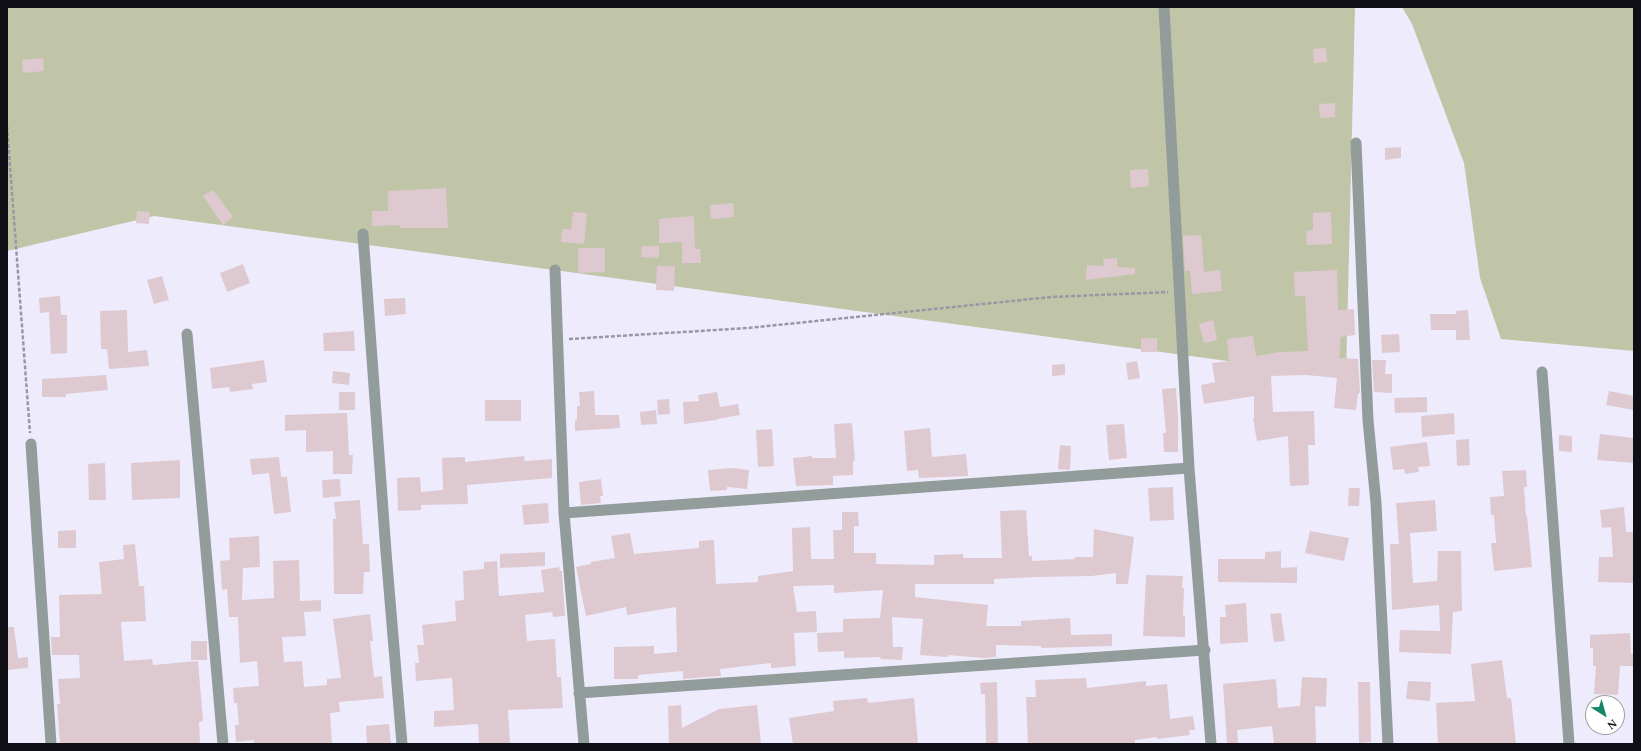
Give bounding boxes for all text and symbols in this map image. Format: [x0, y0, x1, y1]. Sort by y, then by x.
north arrow [1585, 695, 1625, 735]
text: N [1603, 715, 1621, 734]

